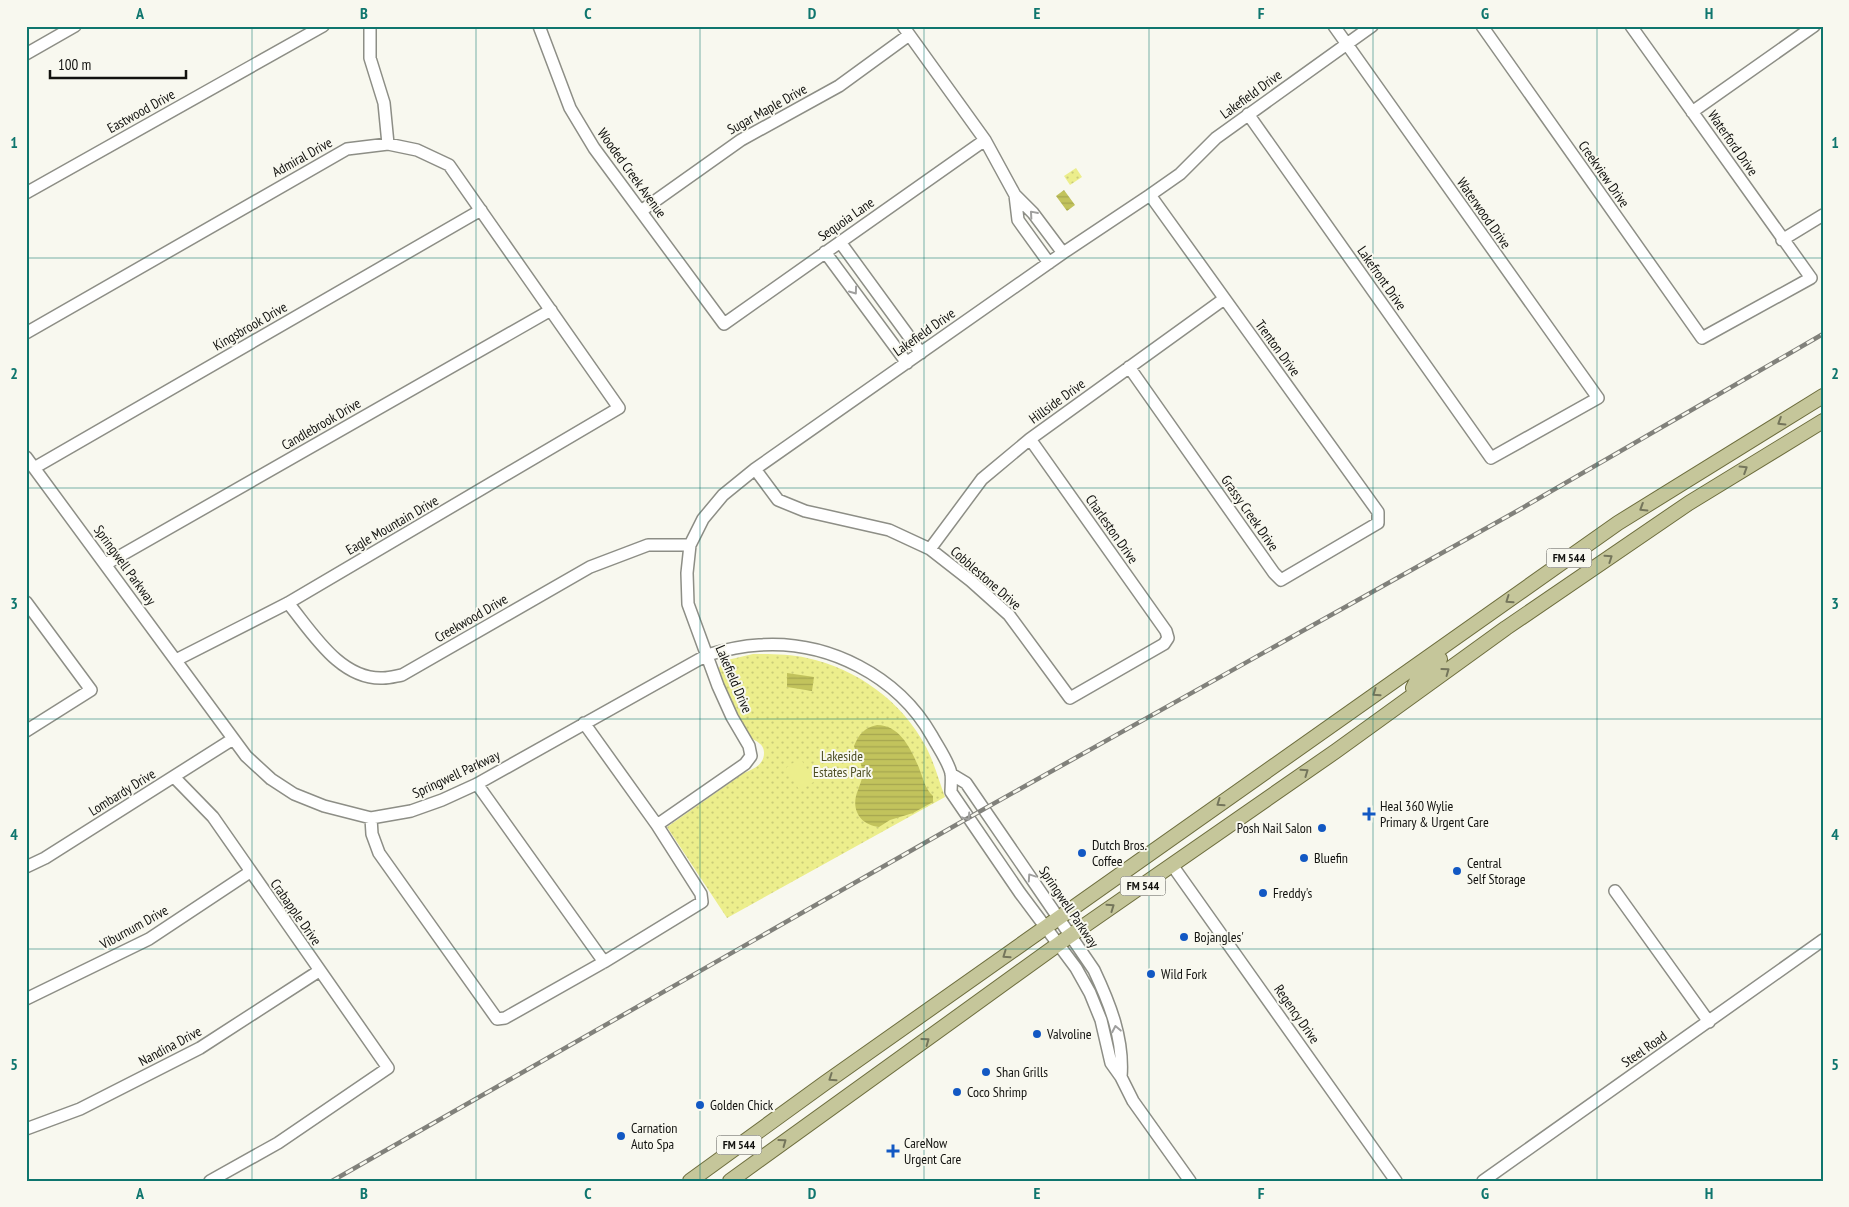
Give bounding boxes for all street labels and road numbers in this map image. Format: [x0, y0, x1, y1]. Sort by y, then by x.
street label: Lakefield Drive [1217, 65, 1286, 122]
street label: Sugar Maple Drive [724, 80, 810, 138]
street label: Eastwood Drive [104, 85, 178, 137]
street label: Waterford Drive [1704, 107, 1762, 179]
street label: Wooded Creek Avenue [593, 125, 671, 222]
street label: Admiral Drive [269, 133, 335, 181]
street label: Creekview Drive [1574, 137, 1634, 211]
street label: Waterwood Drive [1453, 174, 1515, 252]
street label: Sequoia Lane [814, 193, 878, 245]
street label: Lakefront Drive [1353, 242, 1411, 314]
street label: Kingsbrook Drive [210, 298, 290, 354]
street label: Lakefield Drive [889, 304, 959, 360]
street label: Trenton Drive [1252, 316, 1305, 380]
street label: Hillside Drive [1025, 374, 1089, 427]
street label: Candlebrook Drive [278, 394, 364, 454]
street label: Grassy Creek Drive [1217, 472, 1283, 555]
street label: Eagle Mountain Drive [343, 491, 442, 559]
street label: Charleston Drive [1082, 491, 1142, 567]
street label: Springwell Parkway [90, 521, 160, 609]
street label: Cobblestone Drive [947, 542, 1025, 614]
road number: FM 544 [1546, 548, 1592, 568]
street label: Creekwood Drive [431, 590, 511, 646]
street label: Lakefield Drive [712, 642, 756, 716]
street label: Springwell Parkway [409, 746, 503, 802]
street label: Lombardy Drive [85, 764, 159, 820]
street label: Springwell Parkway [1035, 863, 1103, 952]
street label: Crabapple Drive [267, 875, 326, 949]
road number: FM 544 [1120, 876, 1166, 896]
street label: Viburnum Drive [96, 901, 171, 954]
street label: Regency Drive [1270, 981, 1324, 1047]
street label: Nandina Drive [136, 1022, 205, 1070]
street label: Steel Road [1618, 1027, 1670, 1071]
road number: FM 544 [716, 1136, 762, 1154]

